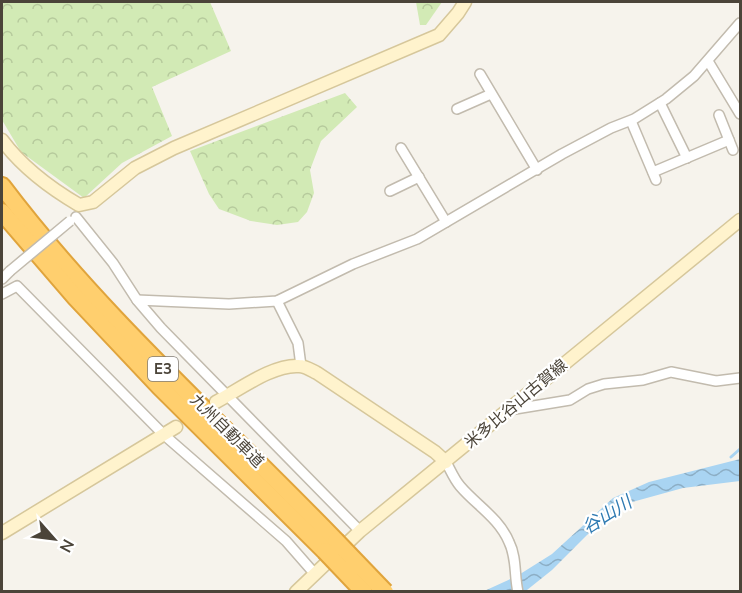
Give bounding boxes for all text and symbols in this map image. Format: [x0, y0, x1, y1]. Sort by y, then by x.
street label: 米多比谷山古賀線 [460, 354, 572, 454]
road number: E3 [148, 357, 178, 381]
street label: 九州自動車道 [185, 389, 269, 473]
water label: 谷山川 [578, 489, 638, 539]
north arrow [24, 509, 84, 569]
text: N [54, 535, 79, 556]

